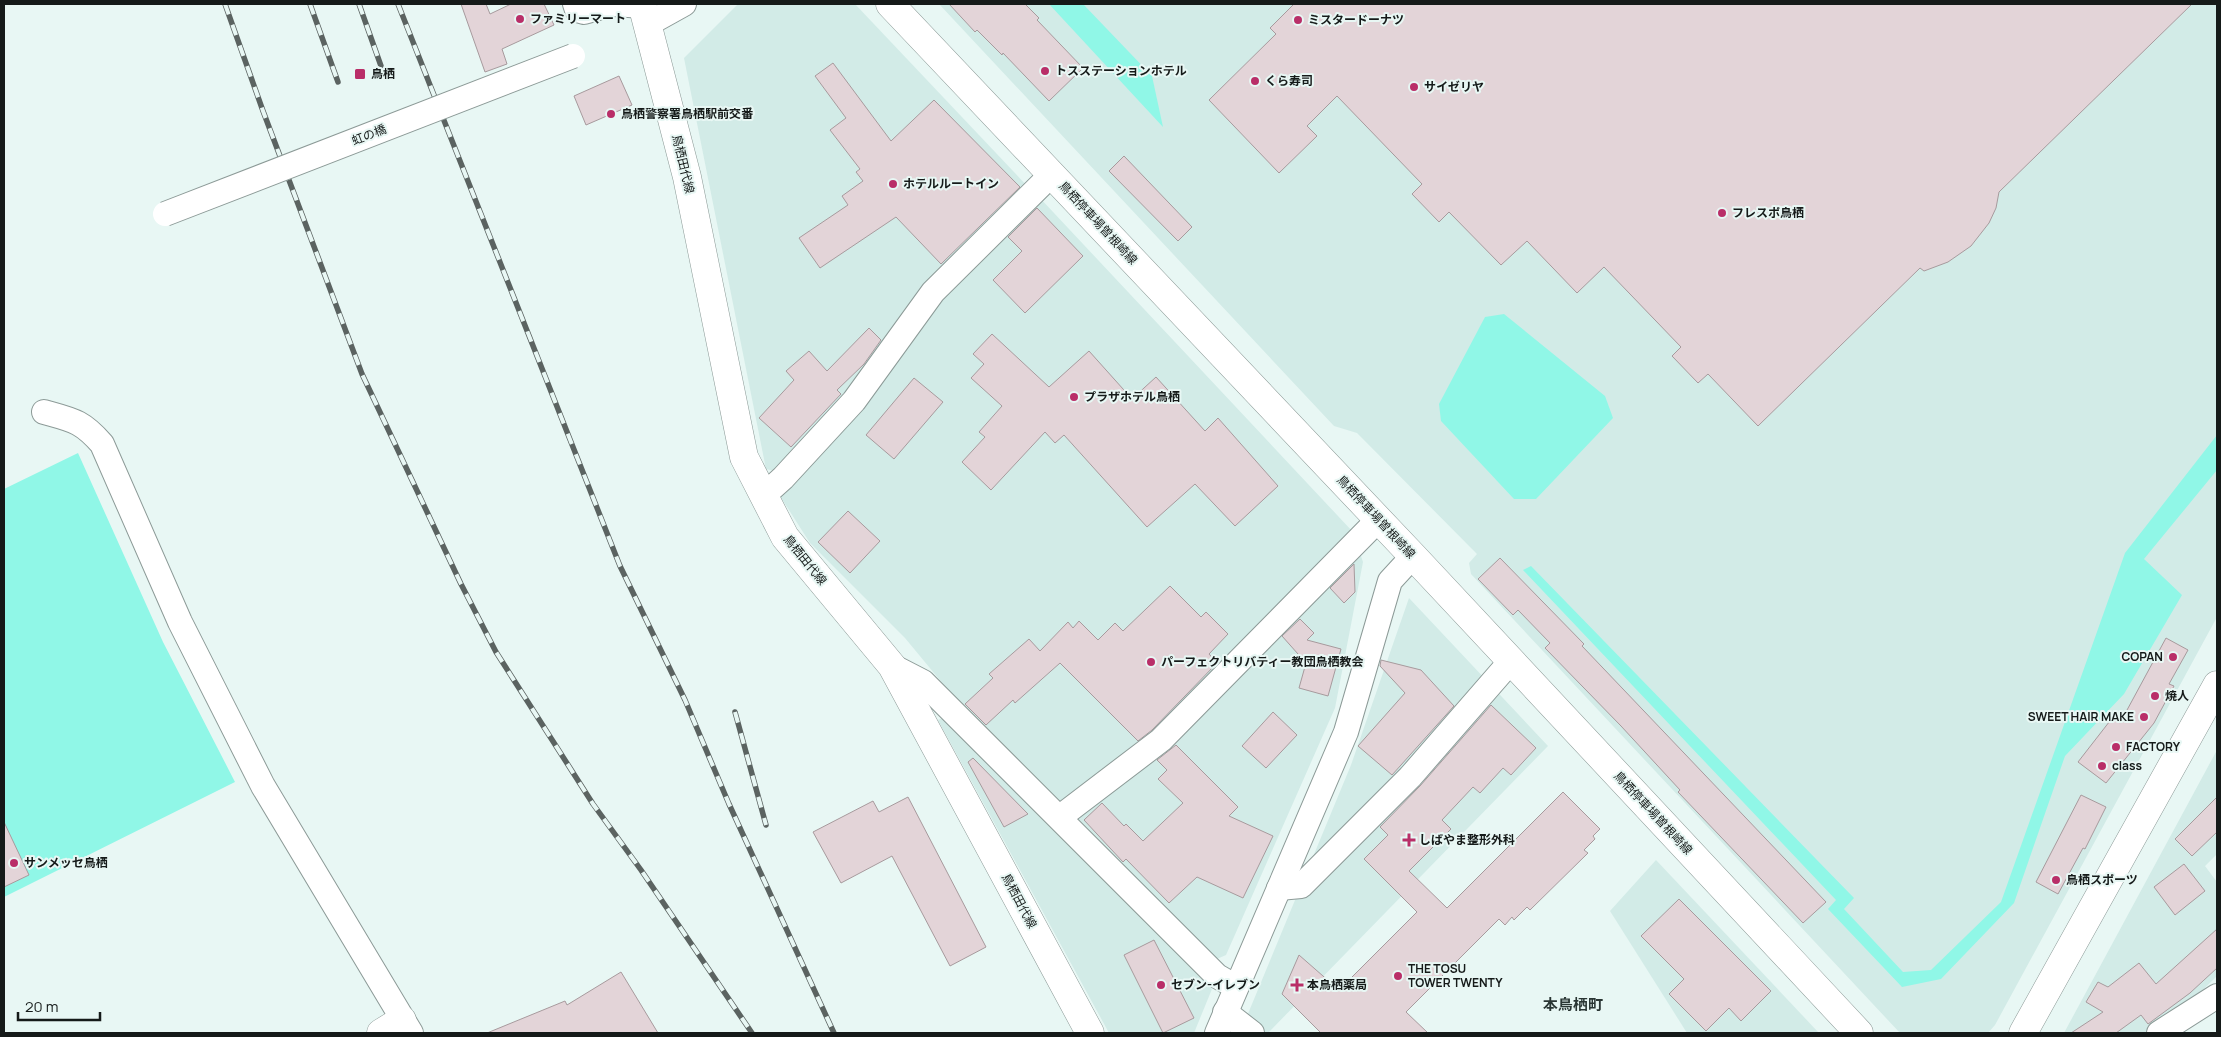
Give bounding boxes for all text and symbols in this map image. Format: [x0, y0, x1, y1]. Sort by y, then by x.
place label: ファミリーマート [530, 10, 626, 27]
place label: ミスタードーナツ [1308, 11, 1404, 28]
marker: ファミリーマート [514, 13, 526, 25]
marker: ミスタードーナツ [1292, 14, 1304, 26]
place label: トスステーションホテル [1055, 62, 1187, 79]
place label: 鳥栖 [371, 65, 395, 82]
marker: トスステーションホテル [1039, 65, 1051, 77]
marker: 鳥栖 [353, 67, 367, 81]
place label: くら寿司 [1265, 72, 1313, 89]
marker: くら寿司 [1249, 75, 1261, 87]
place label: サイゼリヤ [1424, 78, 1484, 95]
marker: サイゼリヤ [1408, 81, 1420, 93]
place label: 鳥栖警察署鳥栖駅前交番 [621, 105, 754, 122]
marker: 鳥栖警察署鳥栖駅前交番 [605, 108, 617, 120]
street label: 虹の橋 [349, 120, 389, 149]
street label: 鳥栖田代線 [668, 133, 699, 195]
place label: ホテルルートイン [903, 175, 999, 192]
street label: 鳥栖停車場曽根崎線 [1055, 177, 1141, 268]
marker: ホテルルートイン [887, 178, 899, 190]
place label: フレスポ鳥栖 [1732, 204, 1804, 221]
marker: フレスポ鳥栖 [1716, 207, 1728, 219]
place label: プラザホテル鳥栖 [1084, 388, 1180, 405]
marker: プラザホテル鳥栖 [1068, 391, 1080, 403]
street label: 鳥栖停車場曽根崎線 [1333, 471, 1419, 562]
street label: 鳥栖田代線 [780, 531, 831, 588]
place label: COPAN [2121, 648, 2163, 665]
marker: COPAN [2167, 651, 2179, 663]
place label: パーフェクトリバティー教団鳥栖教会 [1161, 653, 1364, 670]
marker: パーフェクトリバティー教団鳥栖教会 [1145, 656, 1157, 668]
place label: 焼人 [2165, 687, 2189, 704]
marker: 焼人 [2149, 690, 2161, 702]
place label: SWEET HAIR MAKE [2028, 708, 2134, 725]
marker: SWEET HAIR MAKE [2138, 711, 2150, 723]
place label: FACTORY [2126, 738, 2181, 755]
marker: FACTORY [2110, 741, 2122, 753]
place label: class [2112, 757, 2143, 774]
marker: class [2096, 760, 2108, 772]
street label: 鳥栖停車場曽根崎線 [1610, 767, 1696, 858]
place label: しばやま整形外科 [1419, 831, 1515, 848]
marker: しばやま整形外科 [1403, 834, 1415, 846]
place label: サンメッセ鳥栖 [24, 854, 108, 871]
marker: サンメッセ鳥栖 [8, 857, 20, 869]
street label: 鳥栖田代線 [998, 870, 1041, 931]
place label: 鳥栖スポーツ [2066, 871, 2138, 888]
marker: 鳥栖スポーツ [2050, 874, 2062, 886]
place label: THE TOSU TOWER TWENTY [1408, 960, 1503, 991]
marker: THE TOSU TOWER TWENTY [1392, 970, 1404, 982]
place label: セブン-イレブン [1171, 976, 1260, 993]
place label: 本鳥栖薬局 [1307, 976, 1367, 993]
marker: セブン-イレブン [1155, 979, 1167, 991]
marker: 本鳥栖薬局 [1291, 979, 1303, 991]
scale bar [18, 990, 100, 1022]
district label: 本鳥栖町 [1543, 994, 1603, 1015]
text: 20 m [25, 996, 58, 1017]

